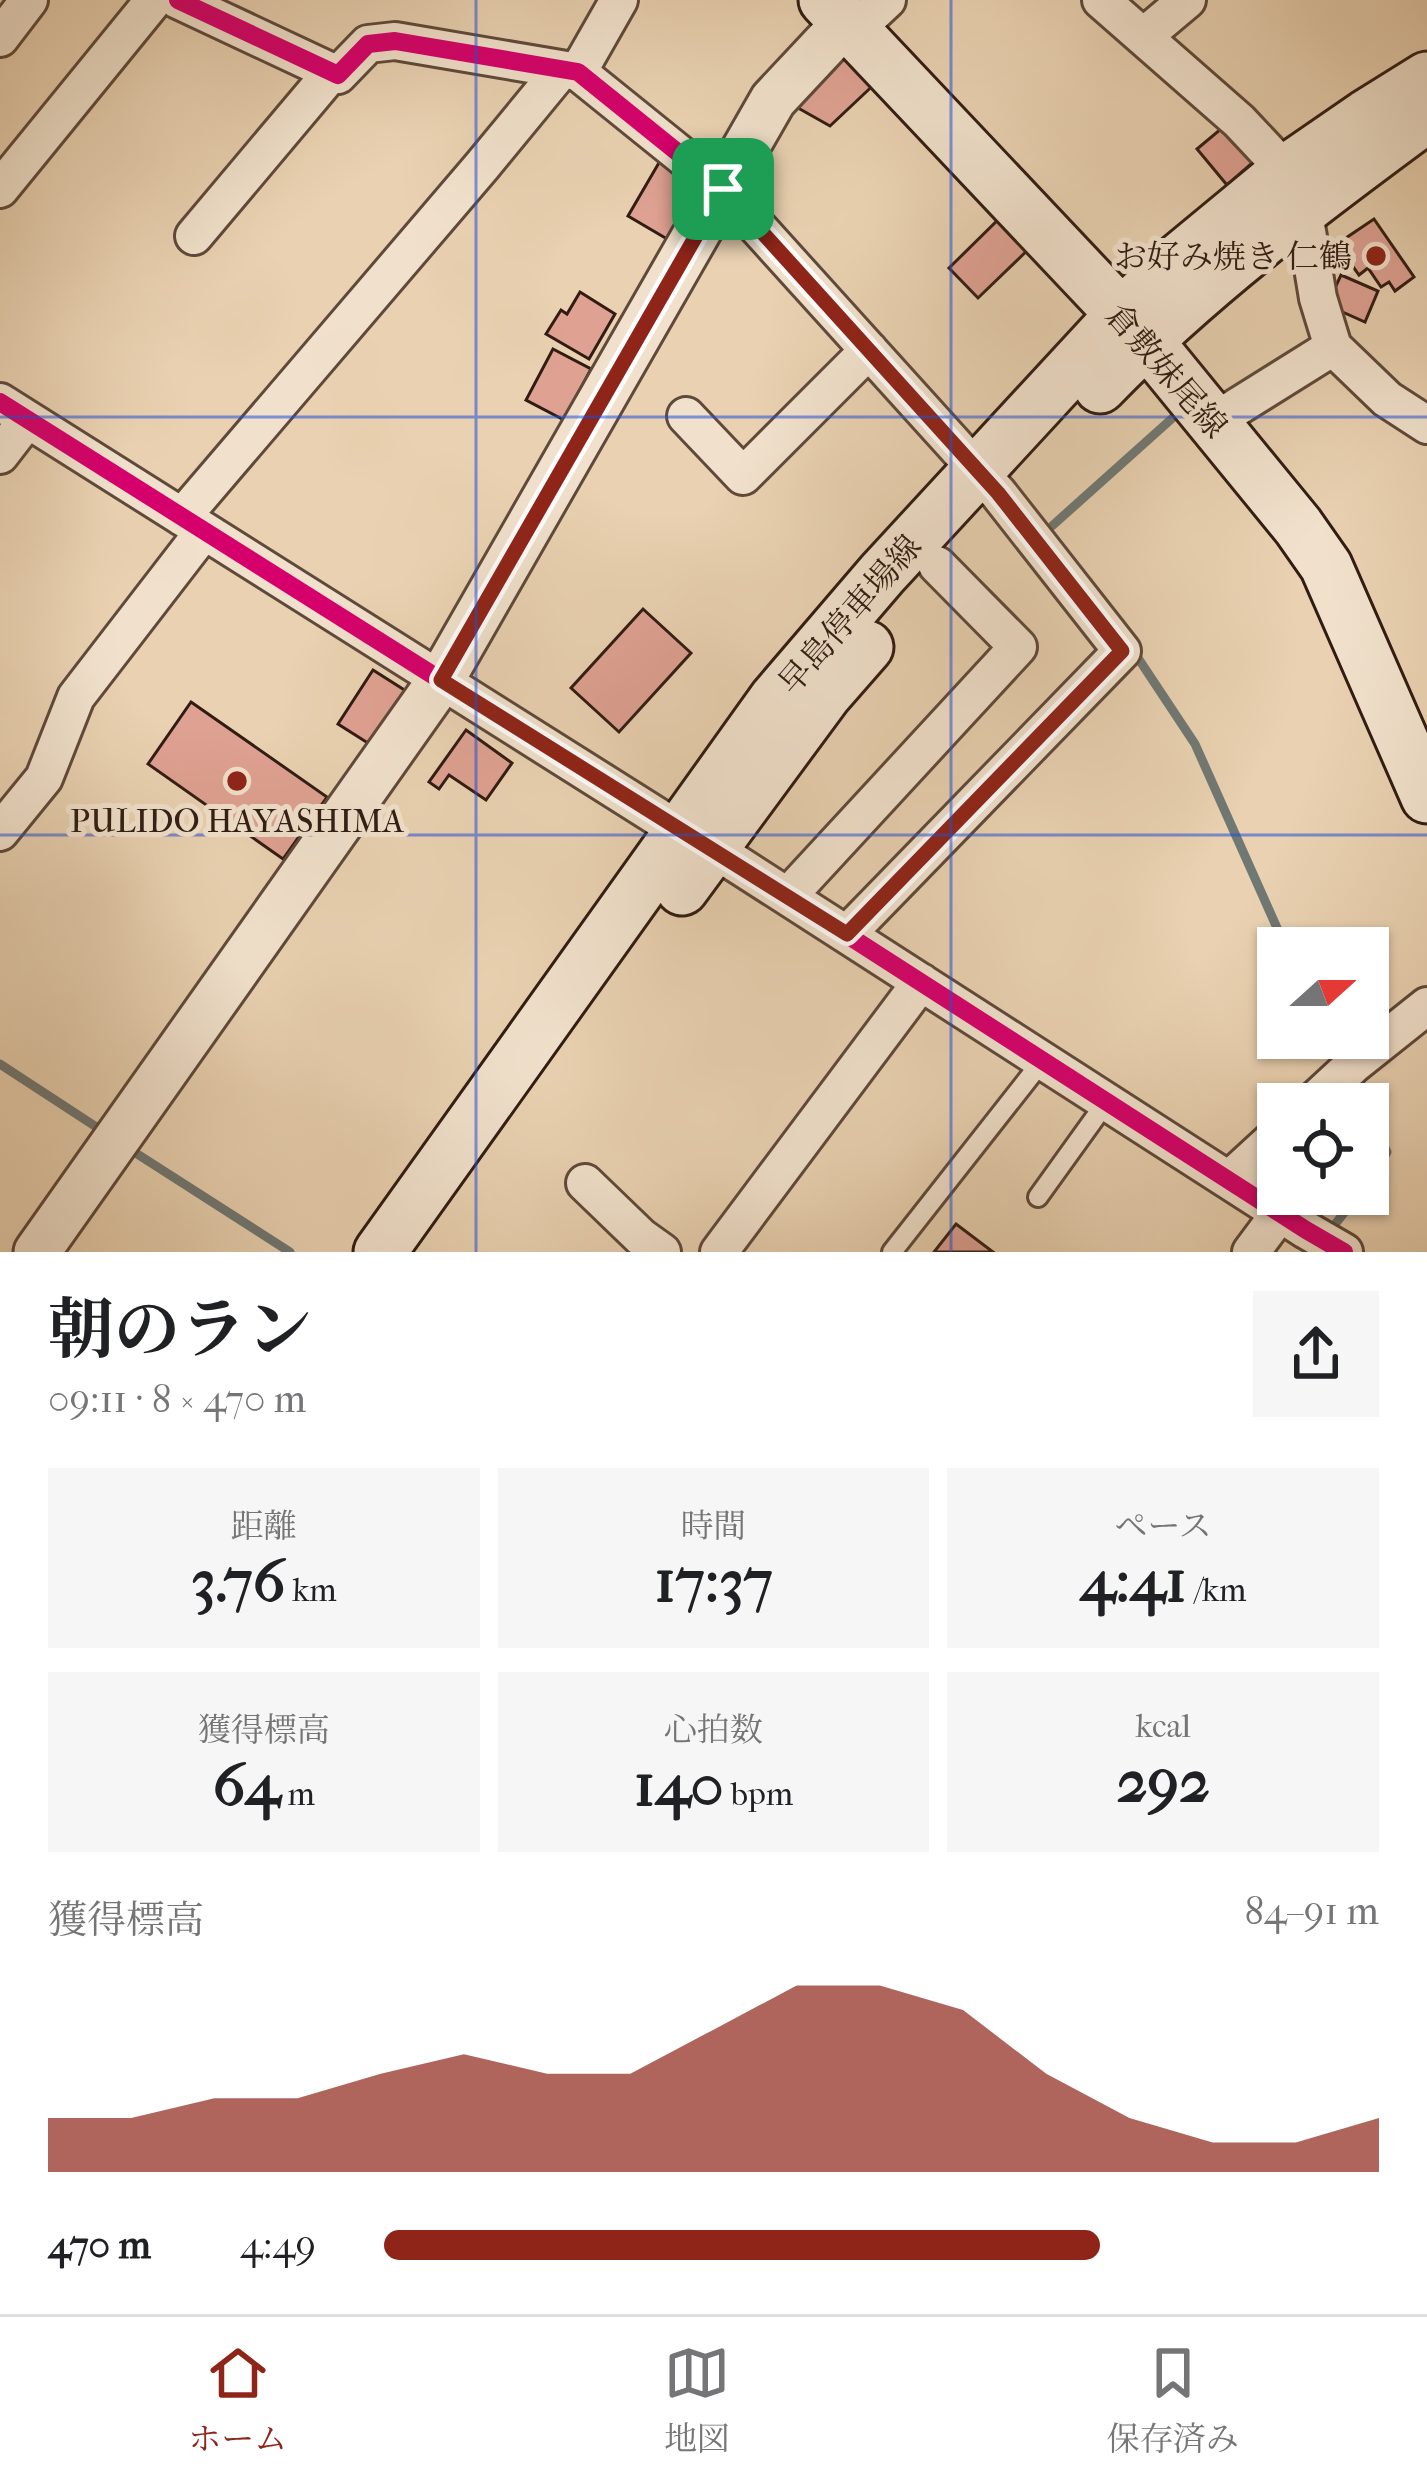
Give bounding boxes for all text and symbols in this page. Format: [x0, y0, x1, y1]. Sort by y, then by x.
pin [672, 138, 774, 240]
icon: arrive [690, 156, 756, 222]
place label: お好み焼き 仁鶴 [1114, 238, 1352, 277]
marker: お好み焼き 仁鶴 [1363, 243, 1389, 269]
street label: 倉敷妹尾線 [1097, 296, 1235, 446]
street label: 早島停車場線 [770, 527, 930, 702]
marker: PULIDO HAYASHIMA [224, 768, 250, 794]
place label: PULIDO HAYASHIMA [70, 802, 404, 841]
north arrow [1257, 927, 1389, 1059]
map controls [1257, 927, 1389, 1215]
button: locate [1257, 1083, 1389, 1215]
button: share [1253, 1291, 1379, 1417]
text: 朝のラン [48, 1292, 312, 1369]
text: 09:11 · 8 × 470 m [48, 1376, 306, 1422]
text: 距離 [231, 1507, 297, 1546]
text: 時間 [680, 1507, 746, 1546]
text: ペース [1114, 1507, 1212, 1546]
text: 3.76 [191, 1546, 285, 1617]
text: 17:37 [654, 1546, 773, 1617]
text: 4:41 [1080, 1546, 1187, 1617]
text: km [285, 1571, 337, 1610]
text: /km [1187, 1571, 1246, 1610]
text: kcal [1135, 1707, 1191, 1746]
text: 獲得標高 [198, 1711, 330, 1750]
text: 心拍数 [664, 1711, 763, 1750]
text: 292 [1117, 1746, 1210, 1817]
text: 64 [213, 1750, 280, 1821]
text: 140 [634, 1750, 724, 1821]
text: m [280, 1775, 315, 1814]
text: bpm [724, 1775, 793, 1814]
text: 84–91 m [1244, 1888, 1379, 1934]
text: 獲得標高 [48, 1897, 204, 1943]
text: 470 m [48, 2222, 151, 2268]
text: 4:49 [240, 2222, 316, 2268]
tab: ホーム [188, 2340, 287, 2459]
tab: 地図 [664, 2340, 730, 2459]
tab: 保存済み [1107, 2340, 1239, 2459]

